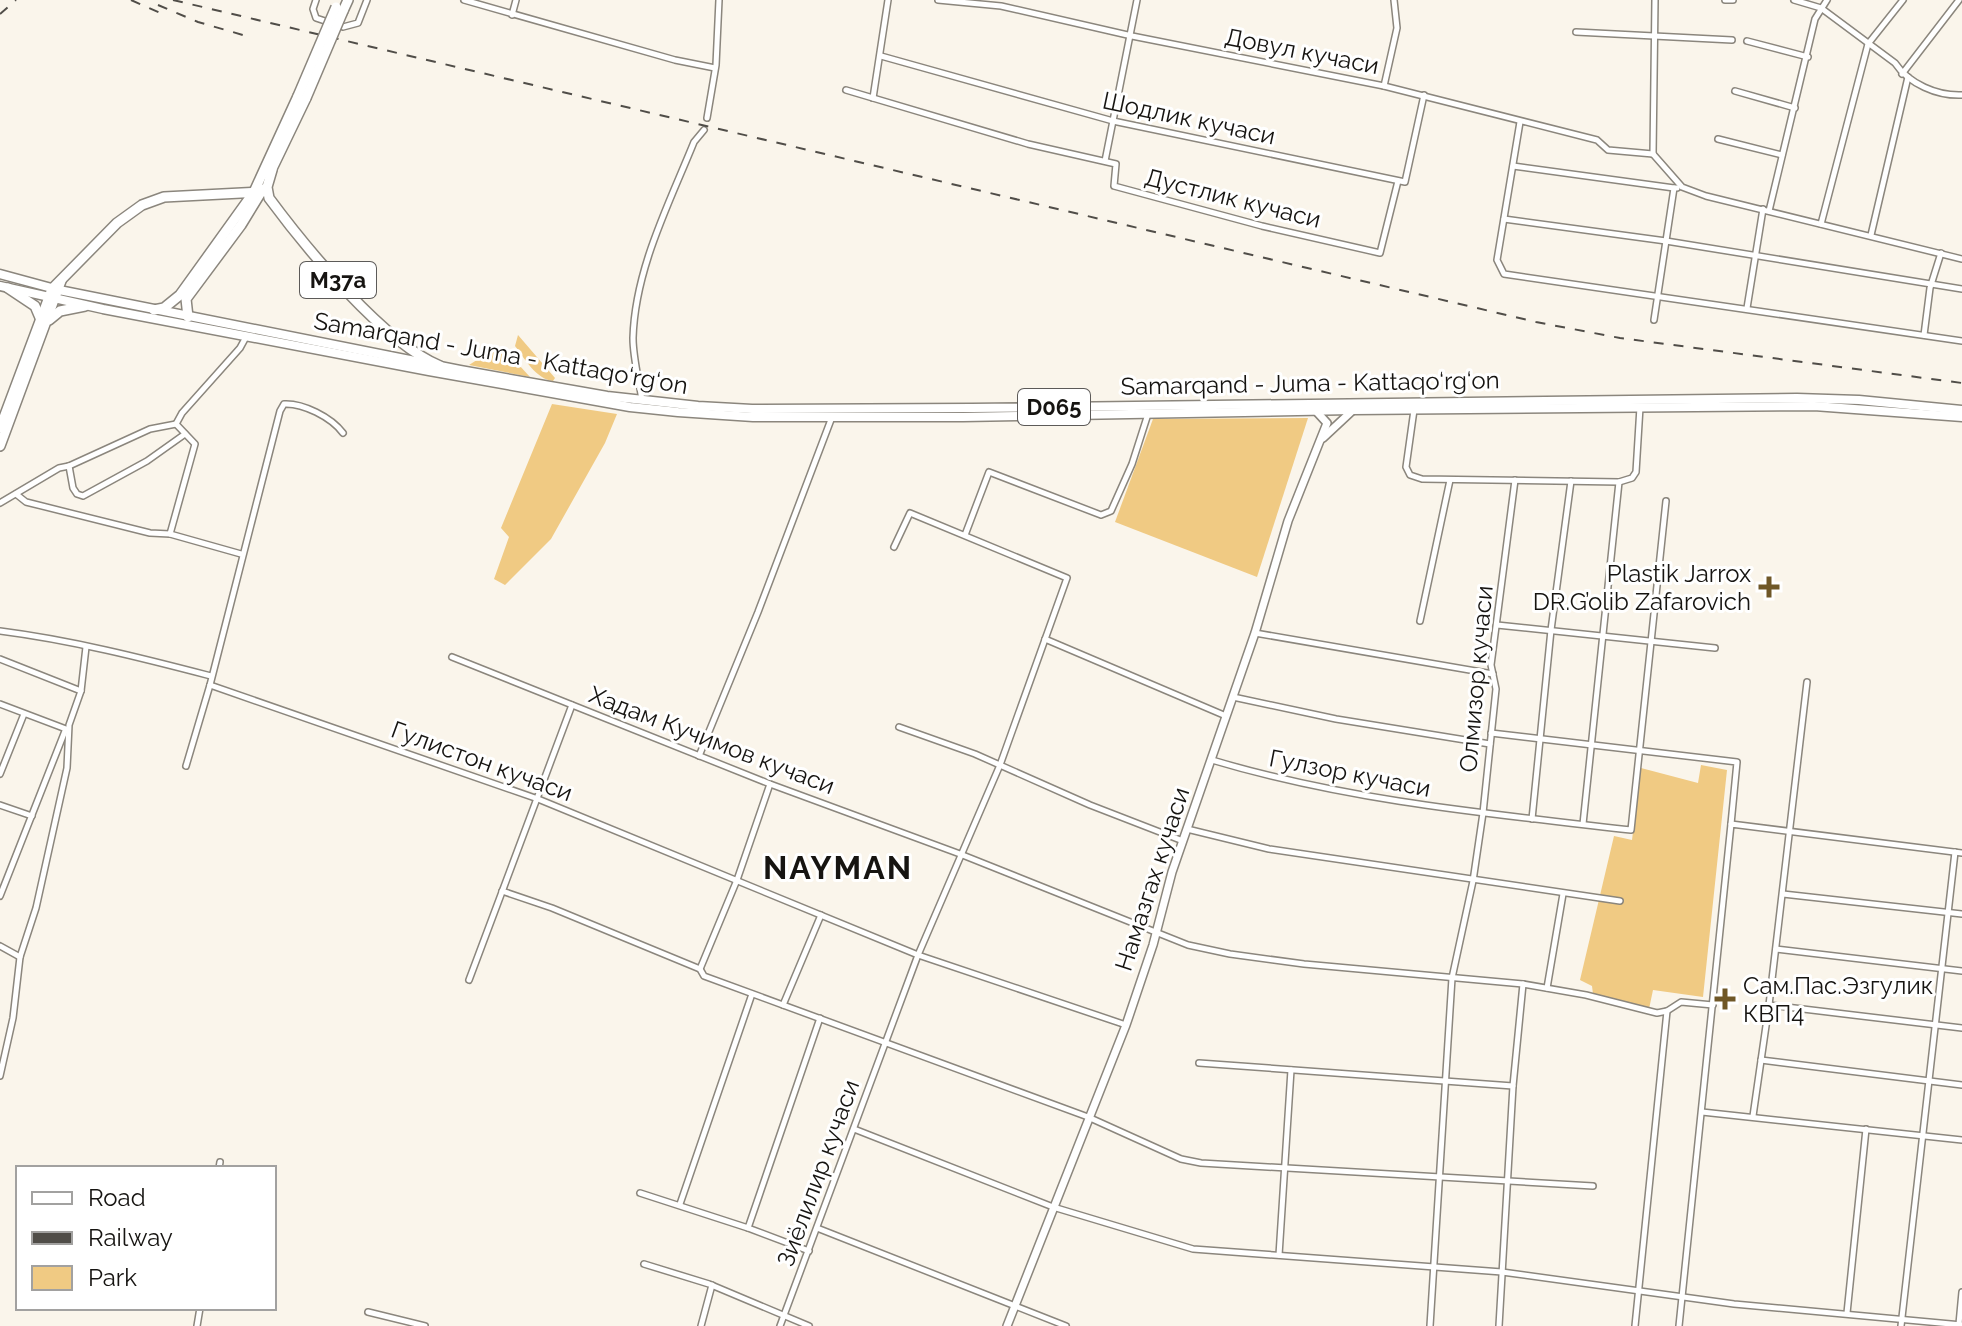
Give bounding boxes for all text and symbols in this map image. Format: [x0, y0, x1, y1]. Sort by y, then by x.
street label: Довул кучаси [1223, 22, 1381, 80]
street label: Шодлик кучаси [1100, 86, 1278, 150]
street label: Дустлик кучаси [1142, 162, 1324, 234]
road number: M37a [300, 262, 376, 298]
street label: Samarqand - Juma - Kattaqo‘rg‘on [312, 306, 690, 400]
street label: Samarqand - Juma - Kattaqo‘rg‘on [1120, 365, 1500, 401]
road number: D065 [1018, 389, 1090, 425]
place label: Plastik Jarrox DR.G’olib Zafarovich [1533, 559, 1751, 616]
marker: Plastik Jarrox DR.G’olib Zafarovich [1758, 576, 1780, 598]
street label: Олмизор кучаси [1453, 584, 1499, 774]
street label: Хадам Кучимов кучаси [585, 680, 839, 800]
street label: Гулистон кучаси [387, 715, 577, 807]
street label: Гулзор кучаси [1267, 743, 1433, 803]
street label: Намазгах кучаси [1109, 784, 1195, 974]
district label: NAYMAN [763, 849, 913, 886]
place label: Сам.Пас.Эзгулик КВП4 [1743, 971, 1933, 1028]
marker: Сам.Пас.Эзгулик КВП4 [1714, 988, 1736, 1010]
street label: Зиёлилир кучаси [771, 1076, 865, 1270]
legend [16, 1166, 276, 1310]
text: Road [88, 1183, 146, 1212]
text: Railway [88, 1223, 173, 1252]
text: Park [88, 1263, 137, 1292]

